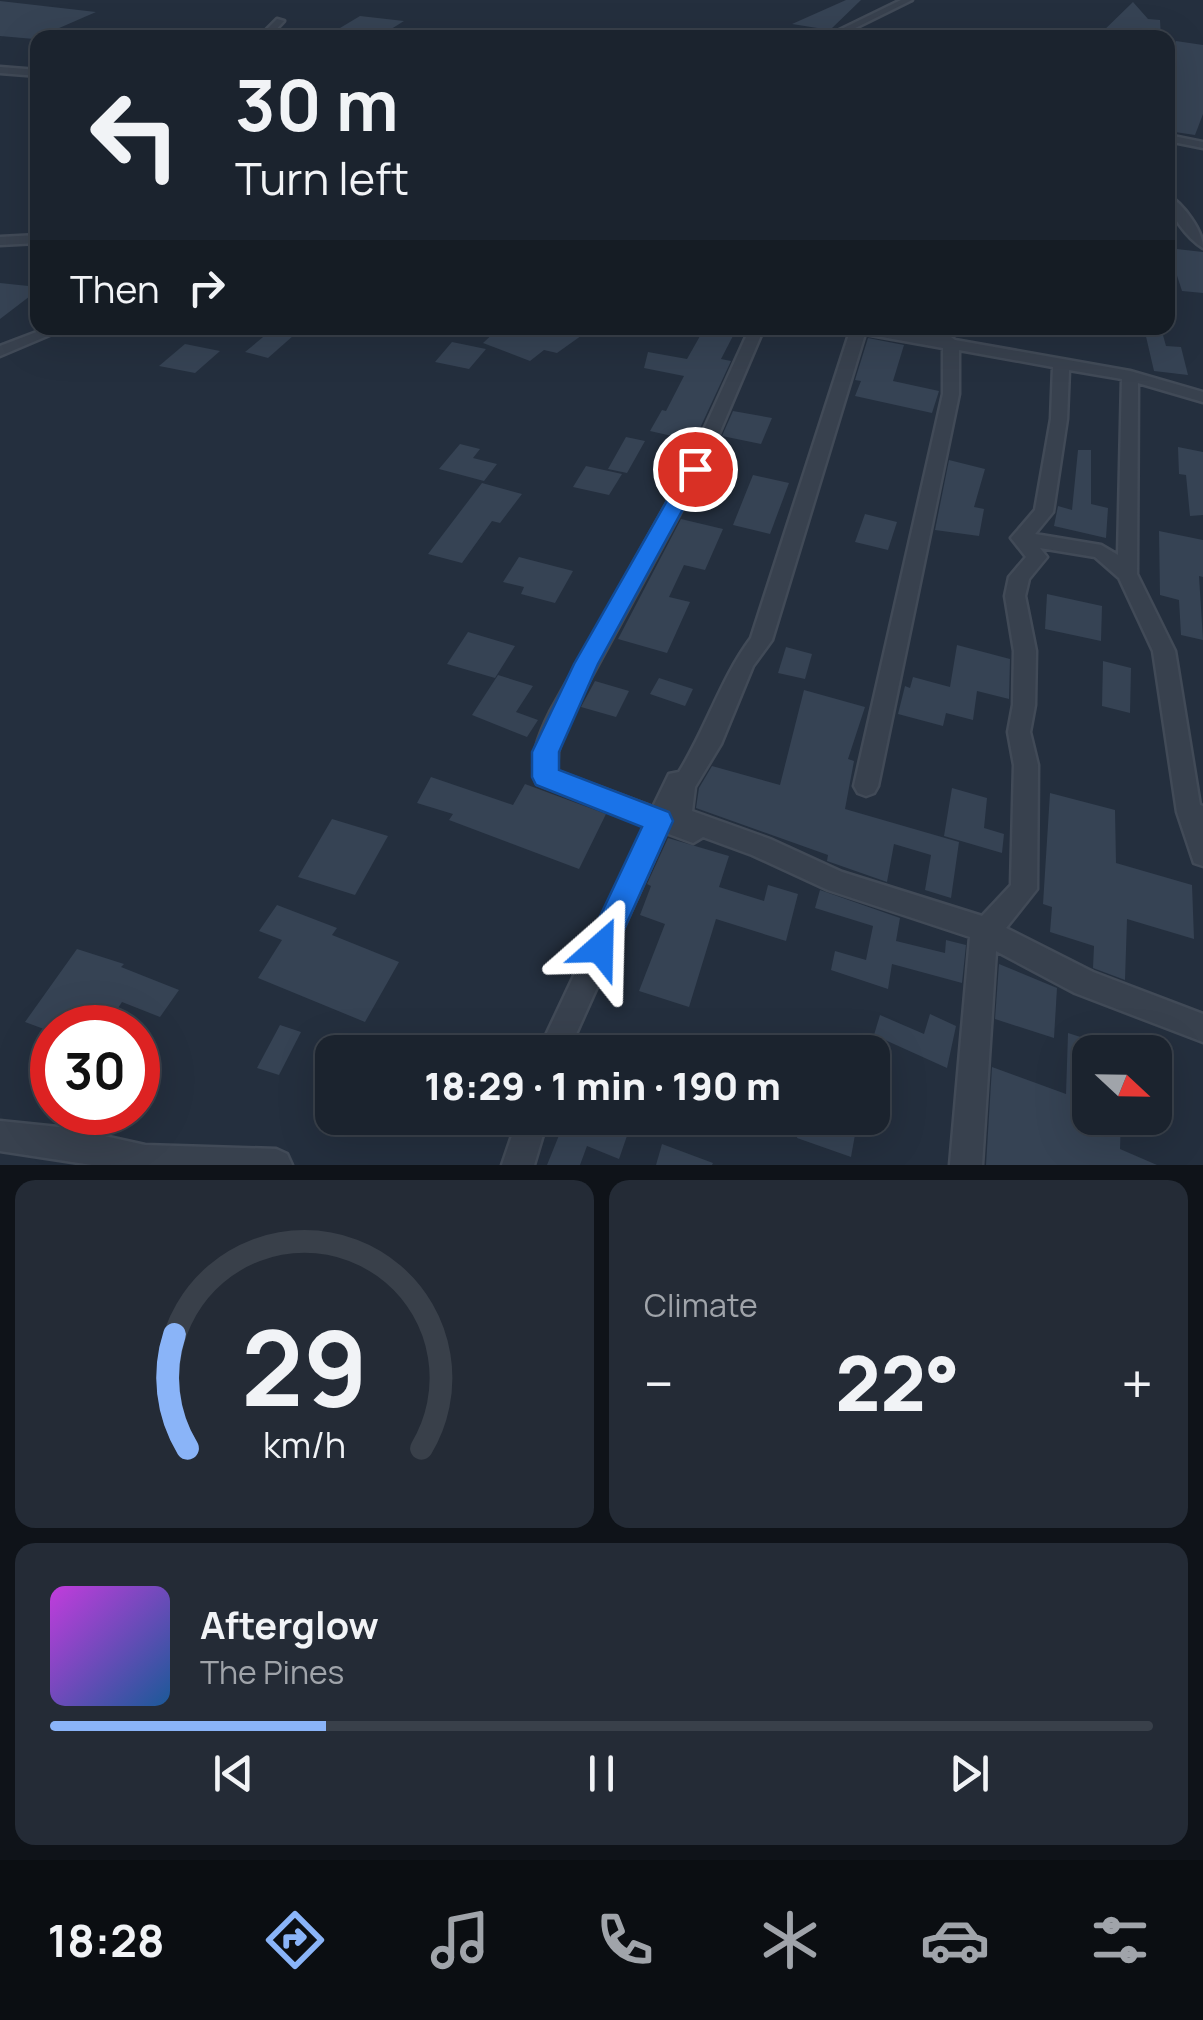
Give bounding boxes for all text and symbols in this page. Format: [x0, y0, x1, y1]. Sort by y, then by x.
text: 30 m [235, 56, 399, 152]
icon: left [70, 70, 200, 200]
text: Turn left [235, 147, 409, 209]
icon: right [179, 260, 234, 315]
text: Then [70, 262, 159, 314]
pin [653, 427, 738, 512]
icon: arrive [668, 442, 723, 497]
position arrow [548, 896, 652, 1000]
speed limit sign: 30 [30, 1005, 160, 1135]
north arrow [1072, 1035, 1172, 1135]
map controls [1072, 1035, 1172, 1135]
text: 18:29 · 1 min · 190 m [424, 1059, 781, 1111]
text: Climate [644, 1283, 758, 1327]
text: 29 [241, 1295, 368, 1437]
text: 22° [835, 1331, 960, 1434]
text: − [644, 1345, 674, 1421]
text: + [1121, 1345, 1153, 1421]
text: km/h [263, 1420, 346, 1469]
text: Afterglow [200, 1598, 379, 1650]
text: The Pines [200, 1650, 344, 1694]
icon: previous [206, 1746, 261, 1801]
icon: pause [574, 1746, 629, 1801]
icon: next [942, 1746, 997, 1801]
icon: directions [260, 1905, 330, 1975]
icon: music [425, 1905, 495, 1975]
icon: phone [590, 1905, 660, 1975]
icon: climate [755, 1905, 825, 1975]
icon: car [920, 1905, 990, 1975]
icon: filters [1085, 1905, 1155, 1975]
text: 18:28 [48, 1909, 165, 1971]

